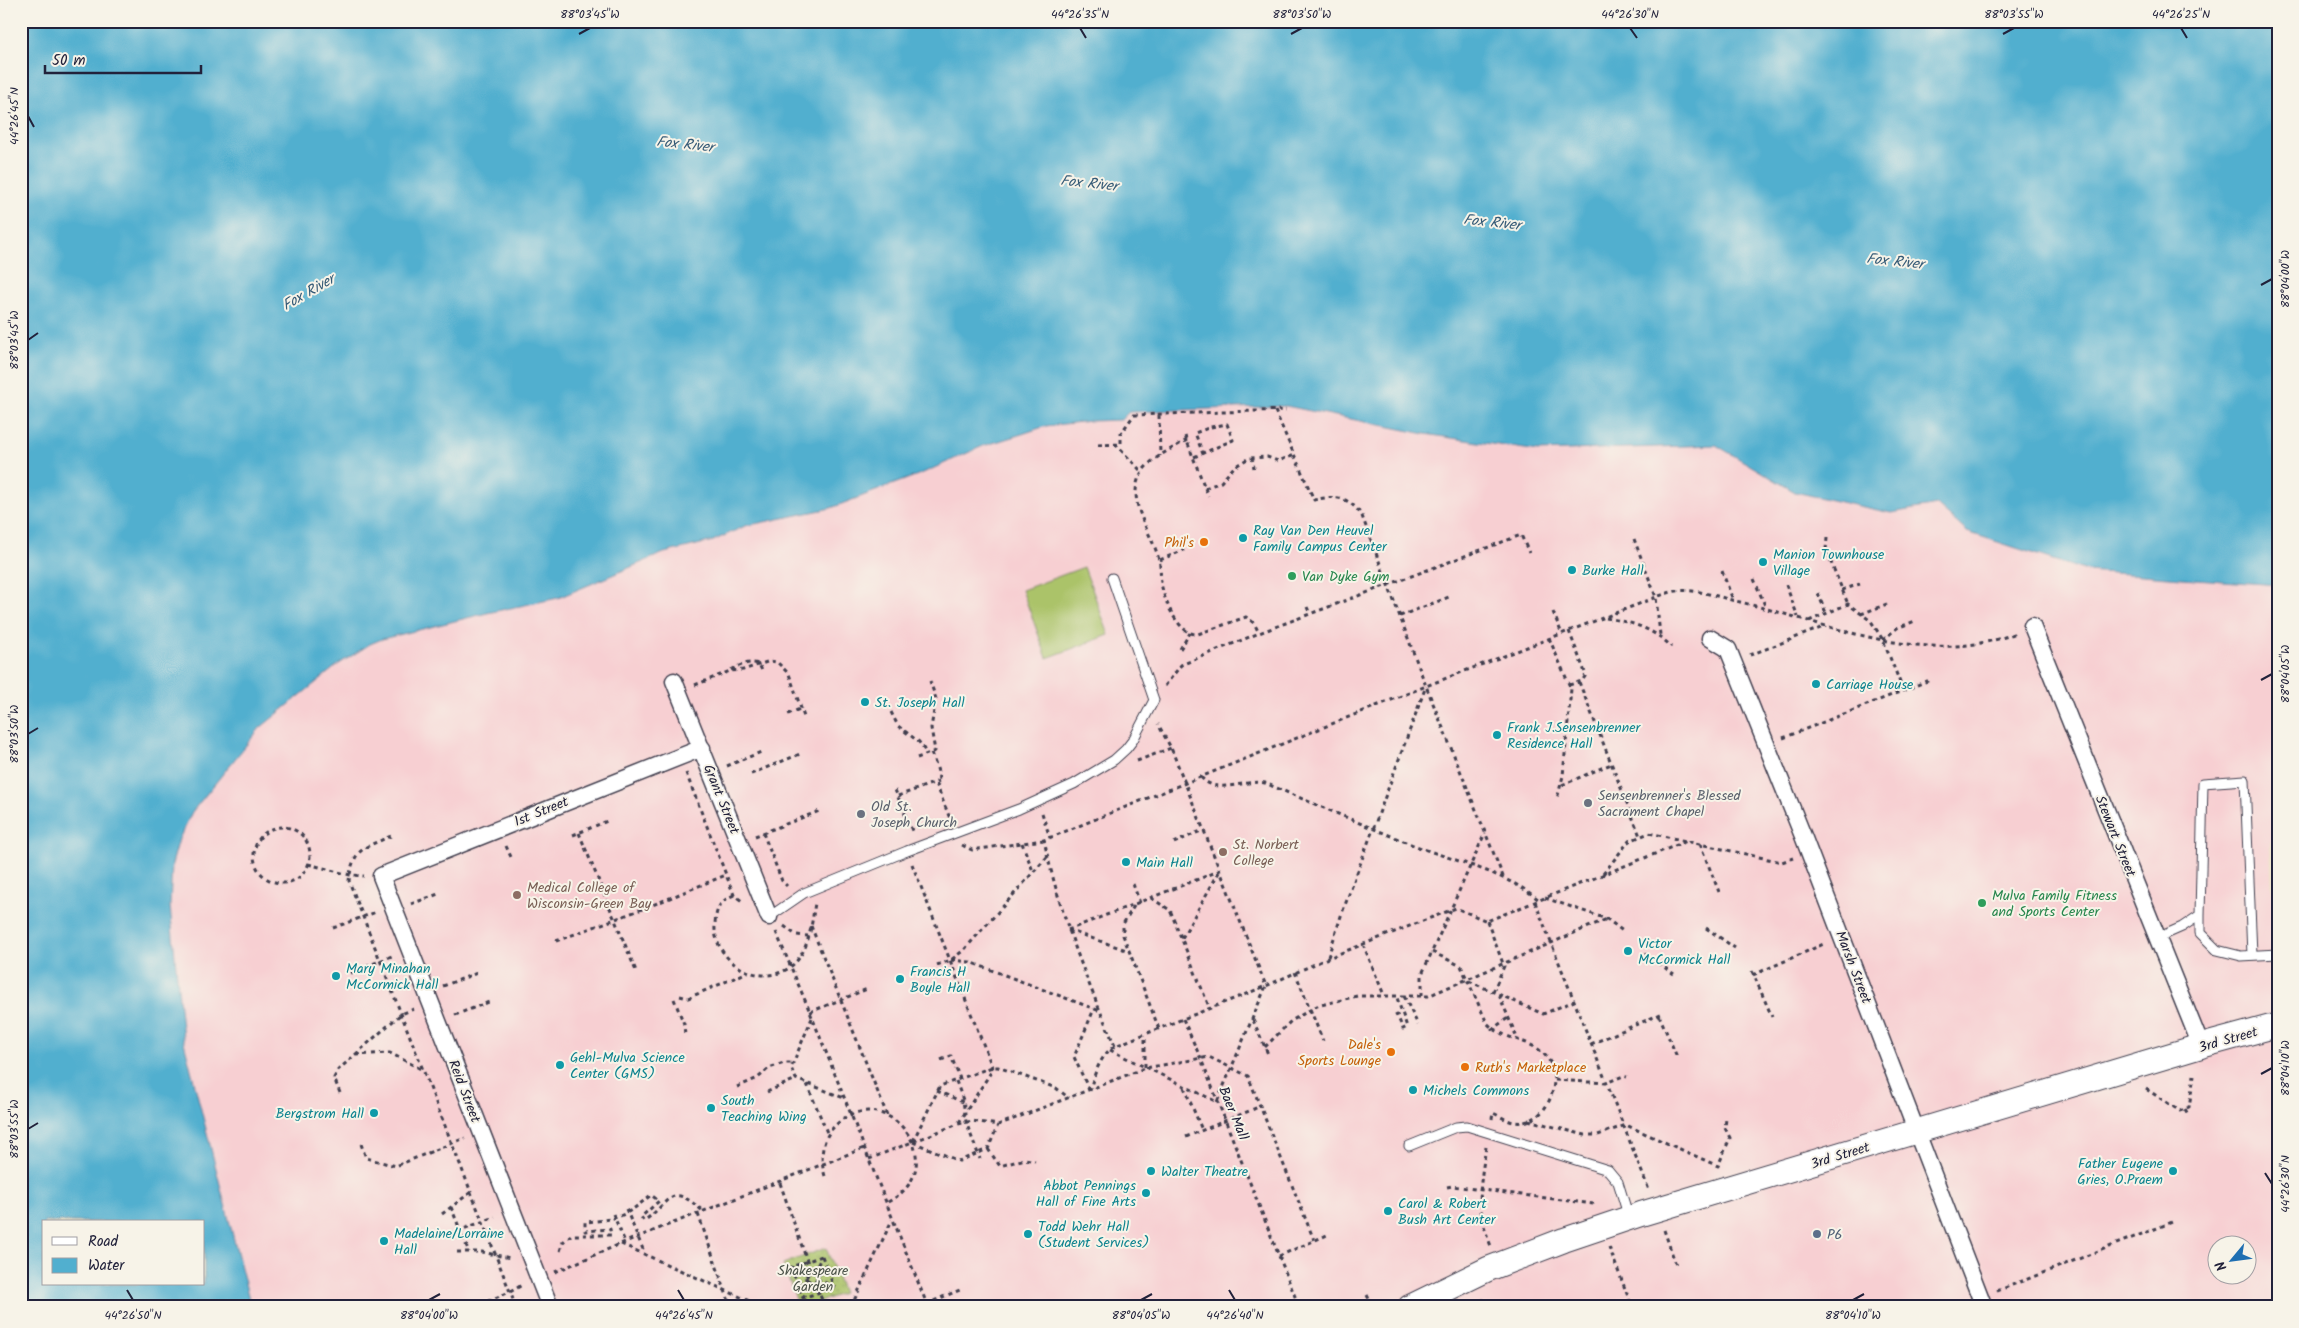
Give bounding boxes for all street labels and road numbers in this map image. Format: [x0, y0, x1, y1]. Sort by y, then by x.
street label: Grant Street [697, 761, 745, 838]
street label: 1st Street [511, 791, 572, 833]
street label: Stewart Street [2089, 792, 2142, 881]
street label: Marsh Street [1829, 928, 1877, 1008]
street label: 3rd Street [2196, 1021, 2261, 1059]
street label: Reid Street [442, 1057, 486, 1127]
street label: Baer Mall [1212, 1083, 1254, 1144]
street label: 3rd Street [1808, 1136, 1873, 1175]

